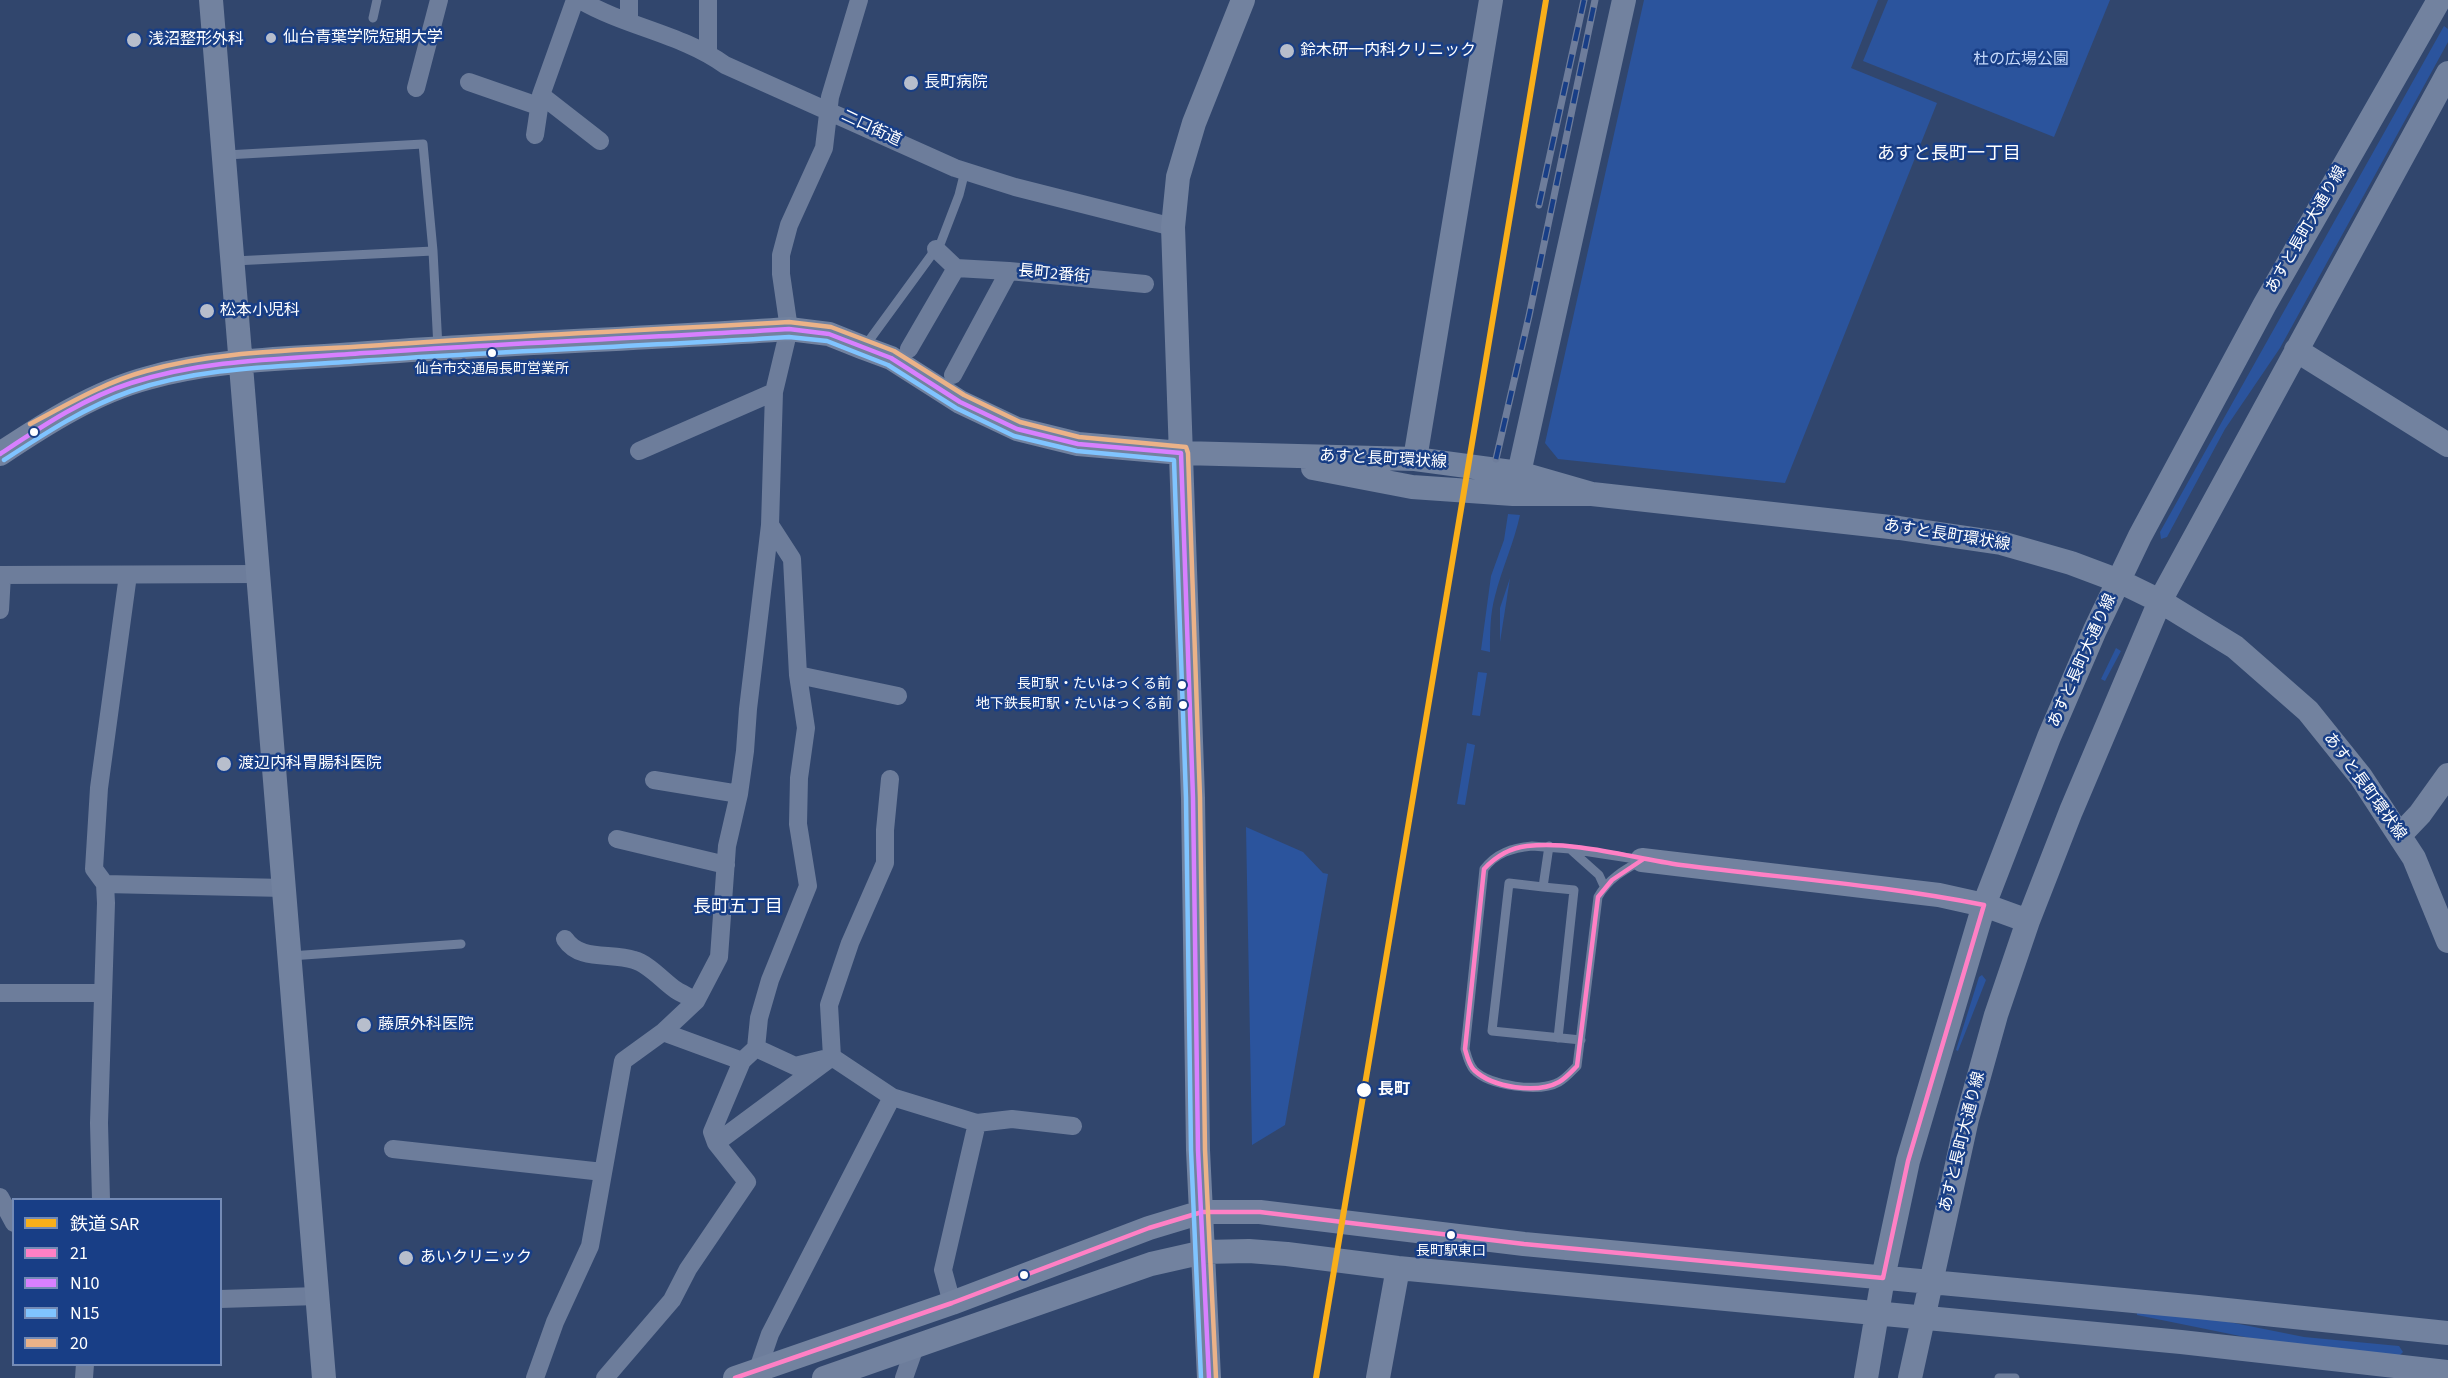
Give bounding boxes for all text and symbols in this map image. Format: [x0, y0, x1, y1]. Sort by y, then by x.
place label: 仙台青葉学院短期大学 [283, 28, 443, 48]
place label: 浅沼整形外科 [148, 30, 244, 50]
marker: 浅沼整形外科 [125, 31, 143, 49]
marker: 仙台青葉学院短期大学 [264, 31, 278, 45]
place label: 鈴木研一内科クリニック [1300, 41, 1476, 61]
marker: 鈴木研一内科クリニック [1278, 42, 1296, 60]
park label: 杜の広場公園 [1973, 50, 2069, 70]
place label: 長町病院 [924, 73, 988, 93]
marker: 長町病院 [902, 74, 920, 92]
street label: 二口街道 [838, 107, 904, 151]
district label: あすと長町一丁目 [1877, 144, 2021, 166]
street label: あすと長町大通り線 [2263, 163, 2351, 297]
street label: 長町2番街 [1017, 262, 1091, 288]
place label: 松本小児科 [220, 301, 300, 321]
marker: 松本小児科 [198, 302, 216, 320]
marker: 仙台市交通局長町営業所 [486, 347, 498, 359]
place label: 仙台市交通局長町営業所 [415, 362, 569, 378]
unlabelled marker [28, 426, 40, 438]
street label: あすと長町環状線 [1319, 447, 1447, 473]
street label: あすと長町環状線 [1882, 517, 2012, 555]
street label: あすと長町大通り線 [2045, 591, 2121, 731]
place label: 長町駅・たいはっくる前 [1017, 677, 1171, 693]
marker: 長町駅・たいはっくる前 [1176, 679, 1188, 691]
place label: 地下鉄長町駅・たいはっくる前 [976, 697, 1172, 713]
marker: 地下鉄長町駅・たいはっくる前 [1177, 699, 1189, 711]
street label: あすと長町環状線 [2319, 730, 2409, 844]
place label: 渡辺内科胃腸科医院 [238, 754, 382, 774]
marker: 渡辺内科胃腸科医院 [215, 755, 233, 773]
district label: 長町五丁目 [693, 897, 783, 919]
place label: 藤原外科医院 [378, 1015, 474, 1035]
marker: 藤原外科医院 [355, 1016, 373, 1034]
street label: あすと長町大通り線 [1936, 1070, 1990, 1214]
place label: 長町 [1378, 1080, 1410, 1100]
marker: 長町 [1355, 1081, 1373, 1099]
legend [12, 1198, 222, 1366]
text: 鉄道 SAR [70, 1212, 139, 1237]
marker: 長町駅東口 [1445, 1229, 1457, 1241]
text: 21 [70, 1241, 88, 1266]
place label: 長町駅東口 [1416, 1244, 1486, 1260]
place label: あいクリニック [420, 1248, 532, 1268]
marker: あいクリニック [397, 1249, 415, 1267]
unlabelled marker [1018, 1269, 1030, 1281]
text: N10 [70, 1271, 100, 1296]
text: N15 [70, 1301, 100, 1326]
text: 20 [70, 1331, 88, 1356]

